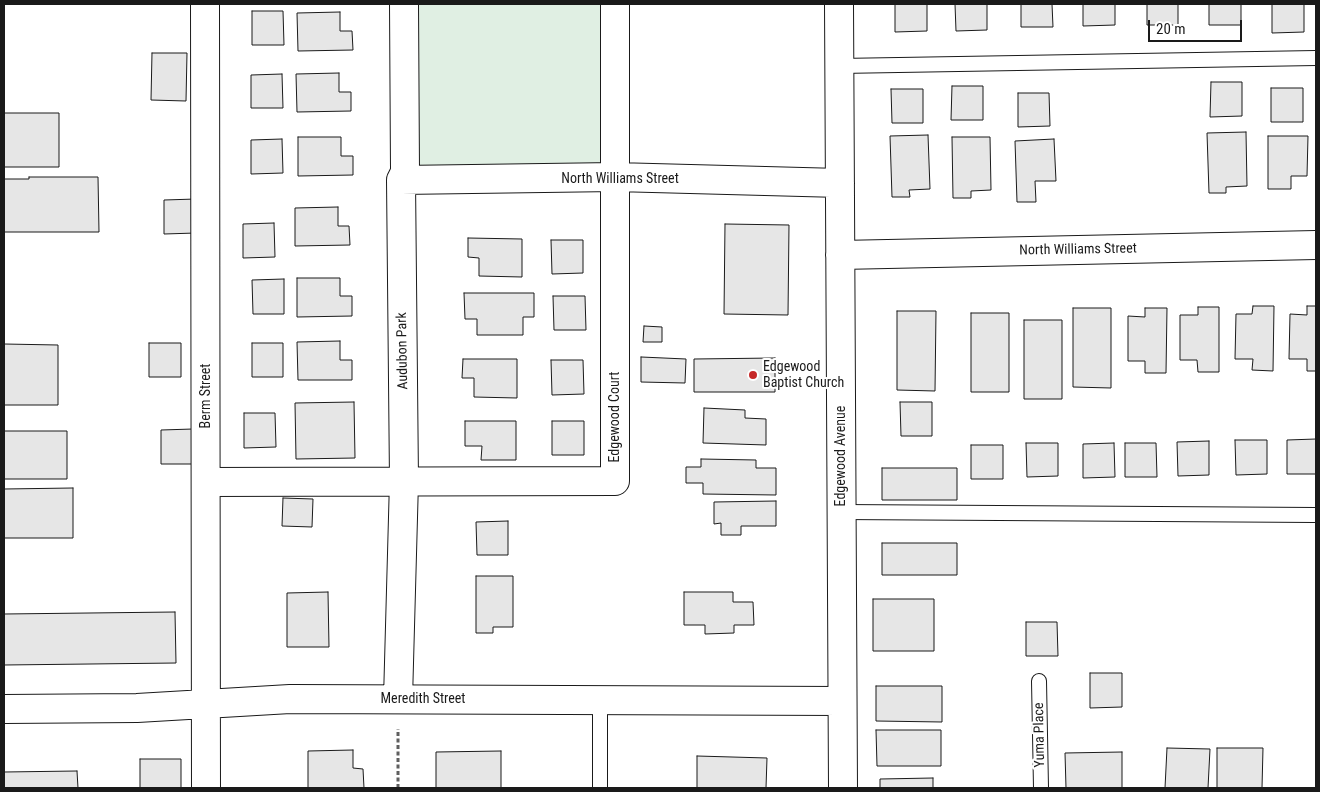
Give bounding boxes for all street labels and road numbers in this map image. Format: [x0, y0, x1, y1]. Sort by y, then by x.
street label: North Williams Street [561, 171, 679, 187]
street label: North Williams Street [1019, 241, 1137, 259]
street label: Audubon Park [394, 312, 412, 390]
street label: Berm Street [198, 363, 214, 429]
street label: Edgewood Court [607, 371, 623, 463]
street label: Edgewood Avenue [833, 406, 849, 506]
street label: Meredith Street [381, 691, 465, 707]
street label: Yuma Place [1031, 702, 1049, 768]

